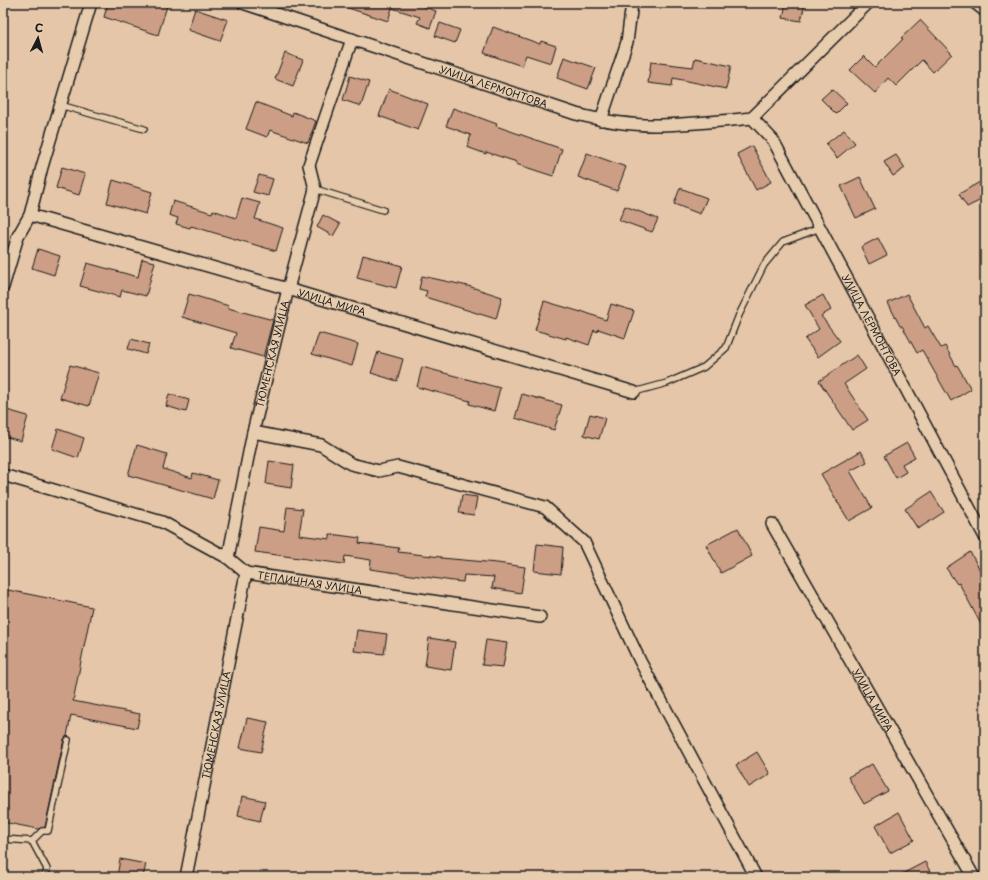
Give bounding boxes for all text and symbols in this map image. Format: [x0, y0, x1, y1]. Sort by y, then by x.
north arrow [18, 18, 58, 58]
text: С [34, 19, 44, 36]
street label: УЛИЦА ЛЕРМОНТОВА [438, 61, 550, 111]
street label: УЛИЦА ЛЕРМОНТОВА [839, 271, 905, 378]
street label: УЛИЦА МИРА [296, 284, 368, 319]
street label: ТЮМЕНСКАЯ УЛИЦА [251, 298, 292, 409]
street label: ТЕПЛИЧНАЯ УЛИЦА [257, 567, 364, 597]
street label: УЛИЦА МИРА [849, 666, 897, 735]
street label: ТЮМЕНСКАЯ УЛИЦА [198, 669, 234, 780]

